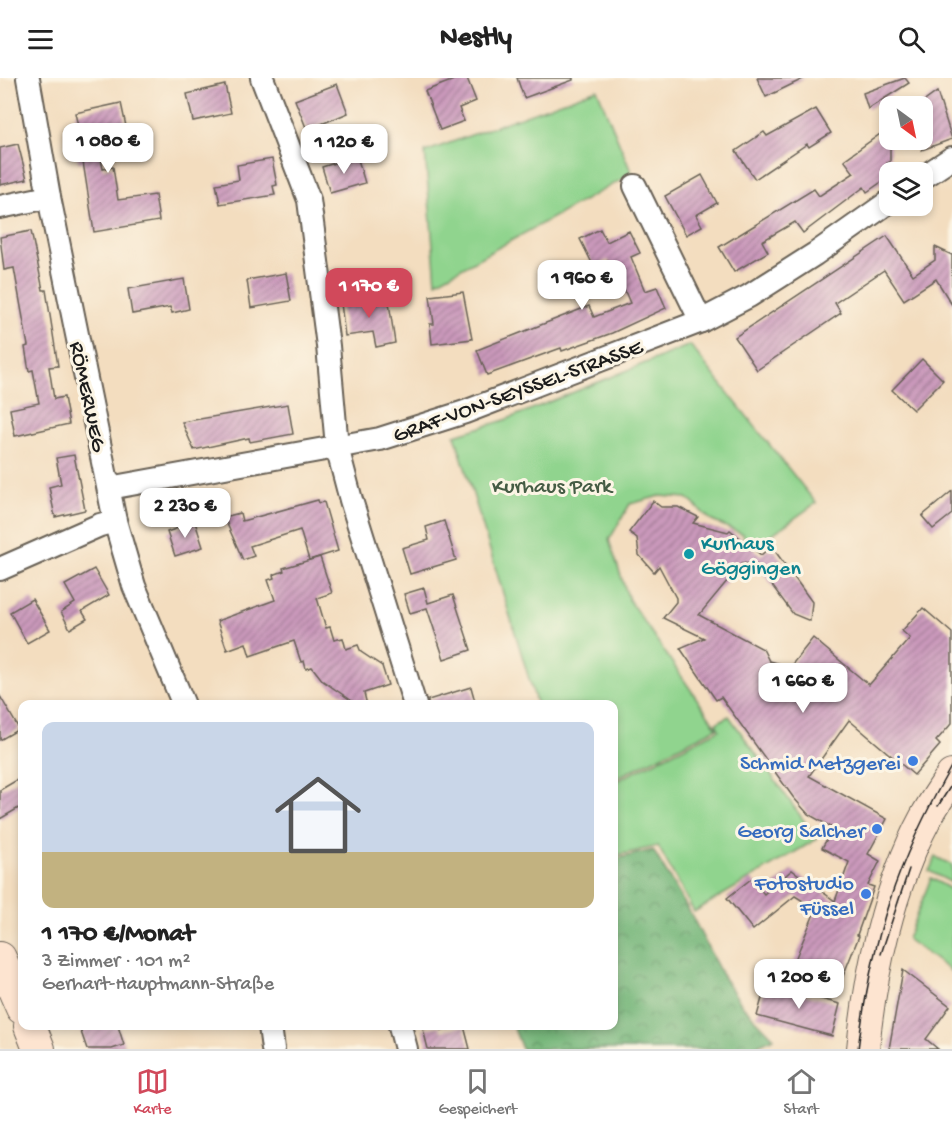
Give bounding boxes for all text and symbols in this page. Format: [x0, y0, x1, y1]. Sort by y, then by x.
icon: menu [24, 23, 57, 56]
text: Nestly [440, 23, 512, 55]
icon: search [895, 23, 928, 56]
north arrow [879, 96, 933, 150]
map controls [879, 96, 933, 216]
pin: 1 080 € [53, 123, 163, 174]
pin: 1 120 € [289, 124, 399, 175]
text: 1 080 € [76, 131, 140, 154]
text: 1 120 € [315, 132, 373, 155]
button: layers [879, 162, 933, 216]
pin: 1 960 € [527, 260, 637, 311]
pin: 1 170 € [314, 268, 424, 319]
text: 1 960 € [552, 268, 612, 291]
text: 1 170 € [339, 276, 399, 299]
street label: GRAF-VON-SEYSSEL-STRASSE [390, 335, 648, 450]
street label: RÖMERWEG [62, 340, 111, 455]
park label: Kurhaus Park [492, 475, 614, 501]
pin: 2 230 € [130, 488, 240, 539]
text: 2 230 € [154, 496, 216, 519]
place label: Kurhaus Göggingen [701, 532, 801, 583]
marker: Kurhaus Göggingen [682, 547, 696, 561]
pin: 1 660 € [748, 663, 858, 714]
text: 1 660 € [772, 671, 834, 694]
place label: Schmid Metzgerei [740, 752, 901, 778]
marker: Schmid Metzgerei [906, 754, 920, 768]
icon: home [264, 761, 372, 869]
place label: Georg Salcher [737, 820, 867, 846]
marker: Georg Salcher [870, 822, 884, 836]
place label: Fotostudio Füssel [753, 872, 854, 923]
marker: Fotostudio Füssel [859, 887, 873, 901]
text: 1 170 €/Monat [42, 920, 194, 951]
text: 3 Zimmer · 101 m² [42, 951, 190, 974]
pin: 1 200 € [744, 959, 854, 1010]
text: 1 200 € [768, 967, 830, 990]
text: Gerhart-Hauptmann-Straße [42, 974, 274, 997]
tab: Karte [133, 1065, 172, 1120]
tab: Gespeichert [438, 1065, 517, 1120]
tab: Start [784, 1065, 819, 1120]

